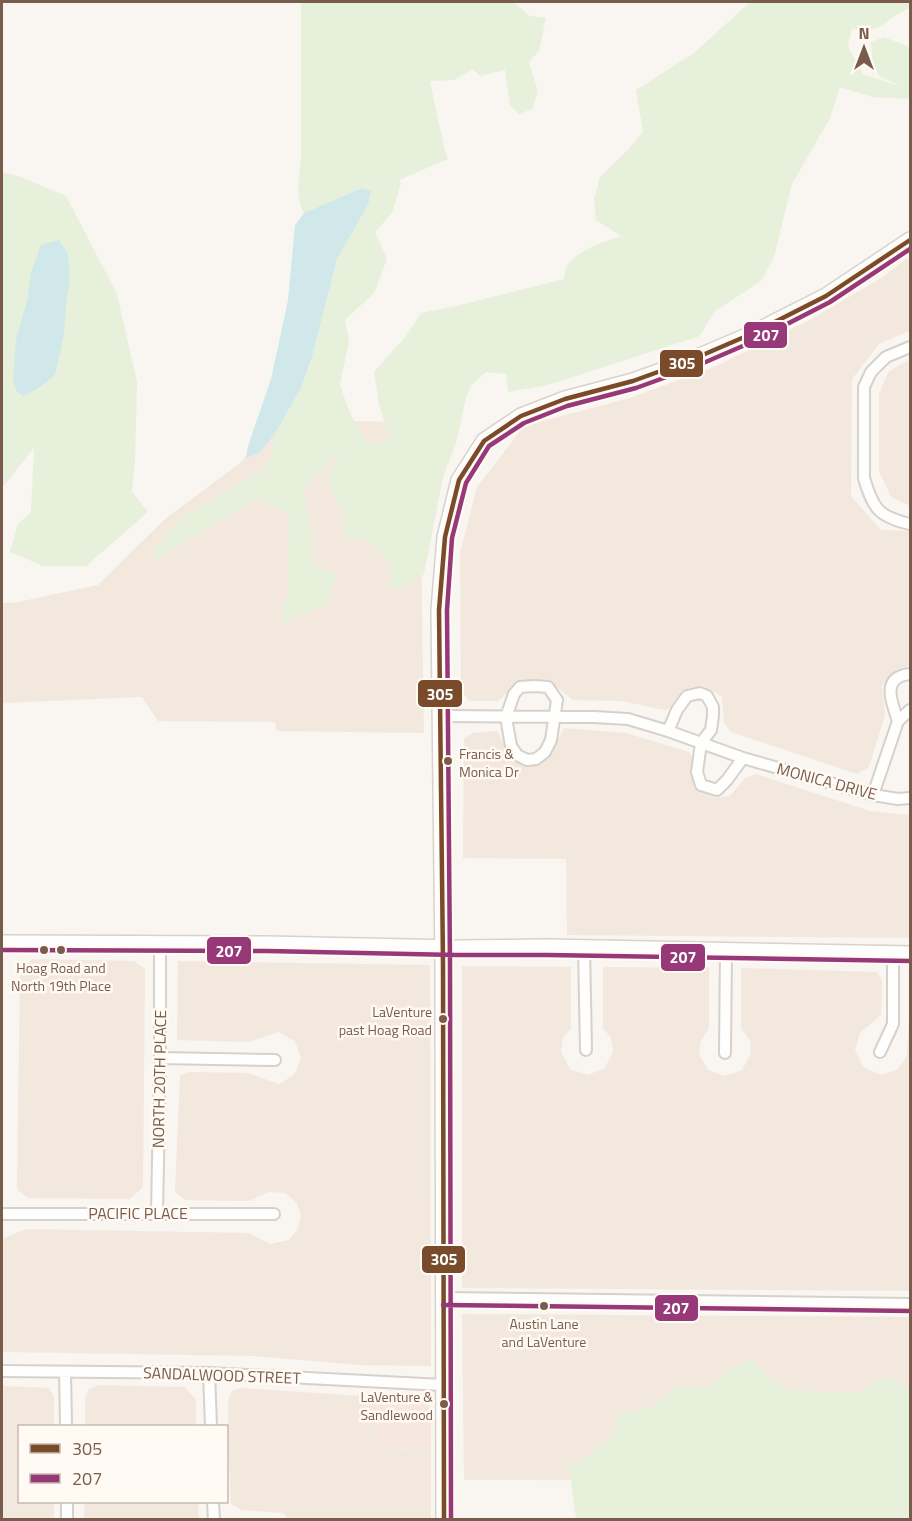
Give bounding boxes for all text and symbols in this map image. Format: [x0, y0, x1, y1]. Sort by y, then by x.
north arrow [834, 18, 894, 78]
text: N [858, 21, 870, 45]
line badge: 207 [743, 321, 788, 349]
text: 207 [753, 323, 779, 347]
line badge: 305 [659, 349, 704, 378]
text: 305 [669, 351, 695, 375]
line badge: 305 [417, 679, 463, 708]
text: 305 [427, 682, 453, 706]
place label: Francis & Monica Dr [459, 743, 519, 782]
marker: Francis & Monica Dr [442, 755, 454, 767]
street label: MONICA DRIVE [774, 756, 880, 806]
line badge: 207 [206, 936, 252, 965]
text: 207 [216, 939, 242, 963]
line badge: 207 [660, 943, 706, 972]
unlabelled marker [38, 944, 50, 956]
marker: Hoag Road and North 19th Place [55, 944, 67, 956]
text: 207 [670, 945, 696, 969]
place label: Hoag Road and North 19th Place [11, 957, 111, 996]
place label: LaVenture past Hoag Road [339, 1001, 432, 1040]
street label: NORTH 20TH PLACE [146, 1009, 172, 1148]
marker: LaVenture past Hoag Road [437, 1013, 449, 1025]
street label: PACIFIC PLACE [88, 1201, 188, 1225]
line badge: 305 [421, 1245, 466, 1274]
text: 305 [431, 1247, 457, 1271]
line badge: 207 [654, 1294, 699, 1322]
text: 207 [663, 1296, 689, 1320]
marker: Austin Lane and LaVenture [538, 1300, 550, 1312]
place label: Austin Lane and LaVenture [502, 1313, 586, 1352]
street label: SANDALWOOD STREET [143, 1360, 302, 1390]
place label: LaVenture & Sandlewood [360, 1386, 433, 1425]
marker: LaVenture & Sandlewood [438, 1398, 450, 1410]
legend [18, 1425, 228, 1503]
text: 305 [72, 1435, 102, 1462]
text: 207 [72, 1465, 102, 1492]

